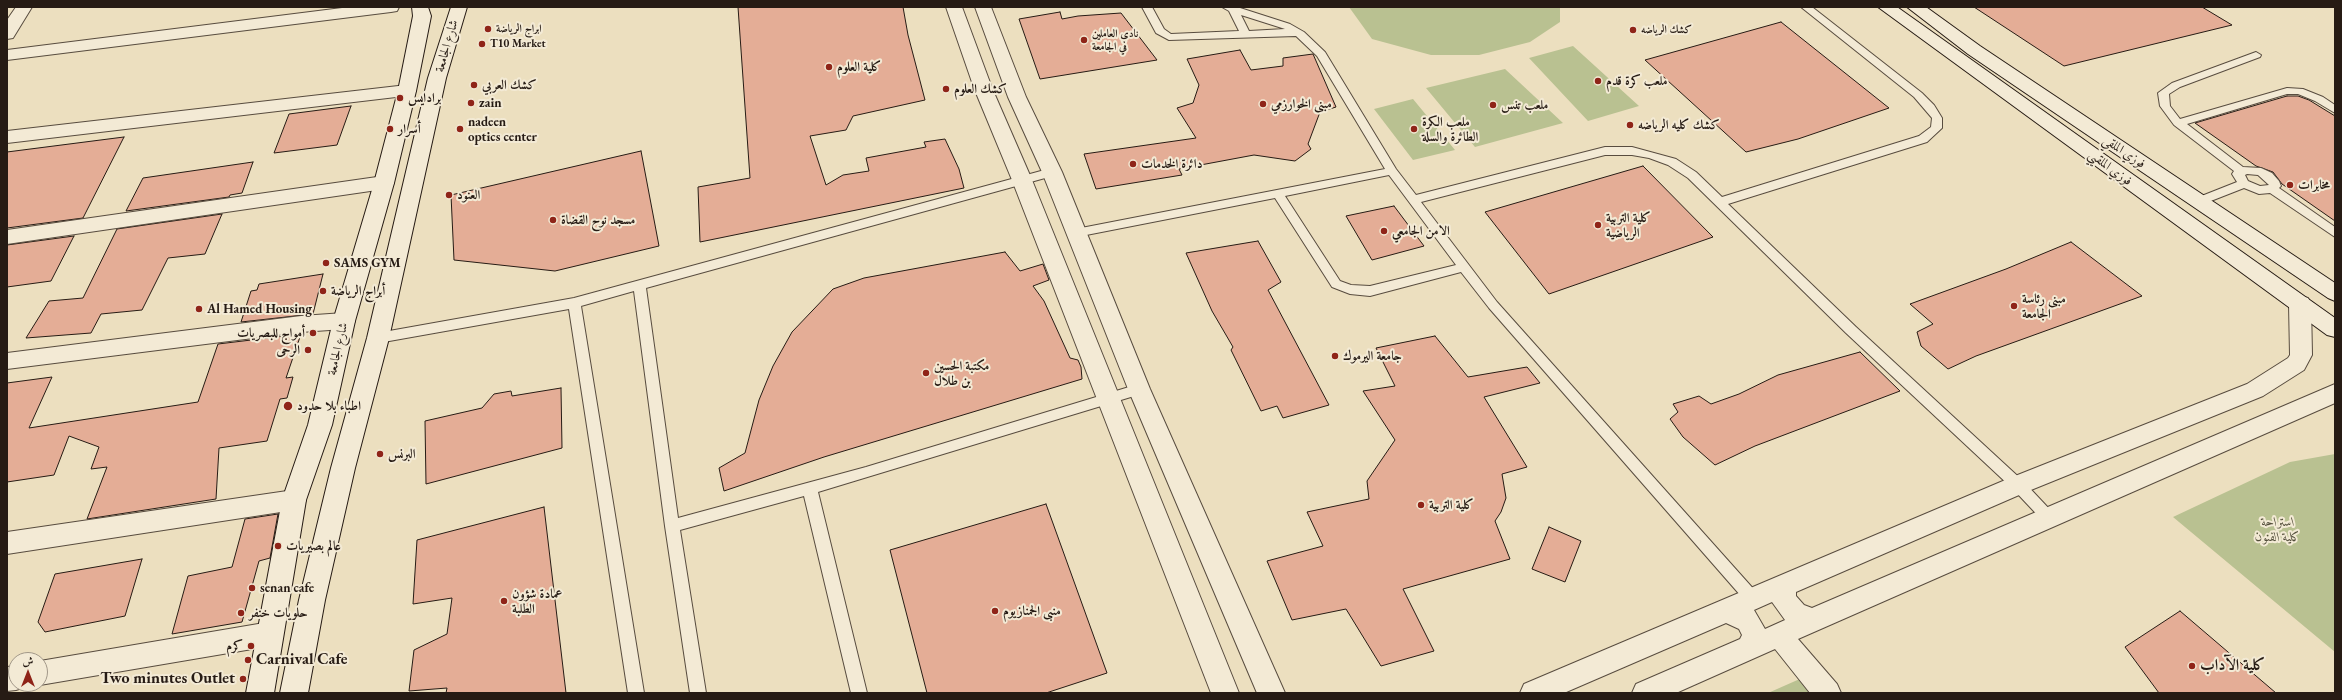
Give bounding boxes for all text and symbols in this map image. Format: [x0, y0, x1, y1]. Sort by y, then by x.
street label: شارع الجامعة [432, 18, 462, 74]
place label: ابراج الرياضة [496, 22, 542, 36]
place label: كشك الرياضه [1641, 23, 1692, 37]
marker: ابراج الرياضة [483, 24, 493, 34]
marker: كشك الرياضه [1628, 25, 1638, 35]
place label: نادي العاملين في الجامعة [1092, 27, 1138, 53]
marker: نادي العاملين في الجامعة [1079, 35, 1089, 45]
place label: T10 Market [490, 37, 546, 51]
marker: T10 Market [477, 39, 487, 49]
place label: كلية العلوم [837, 59, 881, 75]
marker: كلية العلوم [824, 62, 834, 72]
place label: ملعب كرة قدم [1606, 73, 1668, 89]
marker: ملعب كرة قدم [1593, 76, 1603, 86]
place label: كشك العربي [482, 77, 537, 93]
marker: كشك العربي [469, 80, 479, 90]
place label: كشك العلوم [954, 81, 1007, 97]
marker: كشك العلوم [941, 84, 951, 94]
place label: برادايس [408, 90, 441, 106]
marker: برادايس [395, 93, 405, 103]
place label: zain [479, 95, 502, 111]
place label: مبنى الخوارزمي [1271, 96, 1332, 112]
place label: ملعب تنس [1501, 97, 1548, 113]
marker: zain [466, 98, 476, 108]
marker: مبنى الخوارزمي [1258, 99, 1268, 109]
marker: ملعب تنس [1488, 100, 1498, 110]
place label: nadeen optics center [468, 114, 537, 145]
place label: ملعب الكرة الطائرة والسلة [1422, 114, 1478, 145]
place label: كشك كليه الرياضه [1638, 117, 1719, 133]
marker: كشك كليه الرياضه [1625, 120, 1635, 130]
place label: أسرار [398, 121, 421, 137]
marker: أسرار [385, 124, 395, 134]
marker: nadeen optics center [455, 124, 465, 134]
marker: ملعب الكرة الطائرة والسلة [1409, 124, 1419, 134]
street label: فوزي الملقي [2100, 132, 2148, 172]
street label: فوزي الملقيي [2085, 147, 2135, 189]
place label: دائرة الخدمات [1141, 156, 1203, 172]
marker: دائرة الخدمات [1128, 159, 1138, 169]
place label: مخابرات [2298, 177, 2330, 193]
marker: مخابرات [2285, 180, 2295, 190]
place label: العنود [457, 187, 480, 203]
marker: العنود [444, 190, 454, 200]
place label: كلية التربية الرياضية [1606, 210, 1651, 241]
place label: مسجد نوح القضاة [561, 212, 635, 228]
marker: مسجد نوح القضاة [548, 215, 558, 225]
marker: كلية التربية الرياضية [1593, 220, 1603, 230]
place label: الامن الجامعي [1392, 223, 1450, 239]
marker: الامن الجامعي [1379, 226, 1389, 236]
place label: SAMS GYM [334, 255, 401, 271]
marker: SAMS GYM [321, 258, 331, 268]
place label: أبراج الرياضة [331, 283, 385, 299]
marker: أبراج الرياضة [318, 286, 328, 296]
place label: مبنى رئاسة الجامعة [2022, 291, 2066, 322]
place label: Al Hamed Housing [207, 301, 312, 317]
marker: مبنى رئاسة الجامعة [2009, 301, 2019, 311]
marker: Al Hamed Housing [194, 304, 204, 314]
street label: شارع الجامعة [324, 321, 352, 377]
place label: أمواج للبصريات [237, 325, 305, 341]
marker: أمواج للبصريات [308, 328, 318, 338]
place label: الرحى [276, 342, 300, 358]
marker: الرحى [303, 345, 313, 355]
place label: جامعة اليرموك [1343, 348, 1402, 364]
marker: جامعة اليرموك [1330, 351, 1340, 361]
place label: مكتبة الحسين بن طلال [934, 358, 989, 389]
marker: مكتبة الحسين بن طلال [921, 368, 931, 378]
place label: اطباء بلا حدود [297, 398, 361, 414]
marker: اطباء بلا حدود [282, 400, 294, 412]
place label: البرنس [388, 446, 416, 462]
marker: البرنس [375, 449, 385, 459]
place label: كلية التربية [1429, 497, 1474, 513]
marker: كلية التربية [1416, 500, 1426, 510]
park label: استراحة كلية الفنون [2255, 514, 2301, 545]
place label: عالم بصيريات [286, 538, 341, 554]
marker: عالم بصيريات [273, 541, 283, 551]
place label: senan cafe [260, 580, 314, 596]
marker: senan cafe [247, 583, 257, 593]
place label: عمادة شؤون الطلبة [512, 586, 562, 617]
marker: عمادة شؤون الطلبة [499, 596, 509, 606]
place label: منبى الجمنازيوم [1003, 603, 1061, 619]
place label: حلويات خنفر [249, 605, 308, 621]
marker: منبى الجمنازيوم [990, 606, 1000, 616]
marker: حلويات خنفر [236, 608, 246, 618]
place label: كرم [226, 638, 243, 654]
marker: كرم [246, 641, 256, 651]
place label: Carnival Cafe [256, 650, 347, 670]
north arrow [8, 652, 48, 692]
text: ش [23, 654, 33, 668]
marker: Carnival Cafe [243, 655, 253, 665]
place label: كلية الآداب [2200, 656, 2265, 676]
marker: كلية الآداب [2187, 661, 2197, 671]
place label: Two minutes Outlet [100, 669, 235, 689]
marker: Two minutes Outlet [238, 674, 248, 684]

